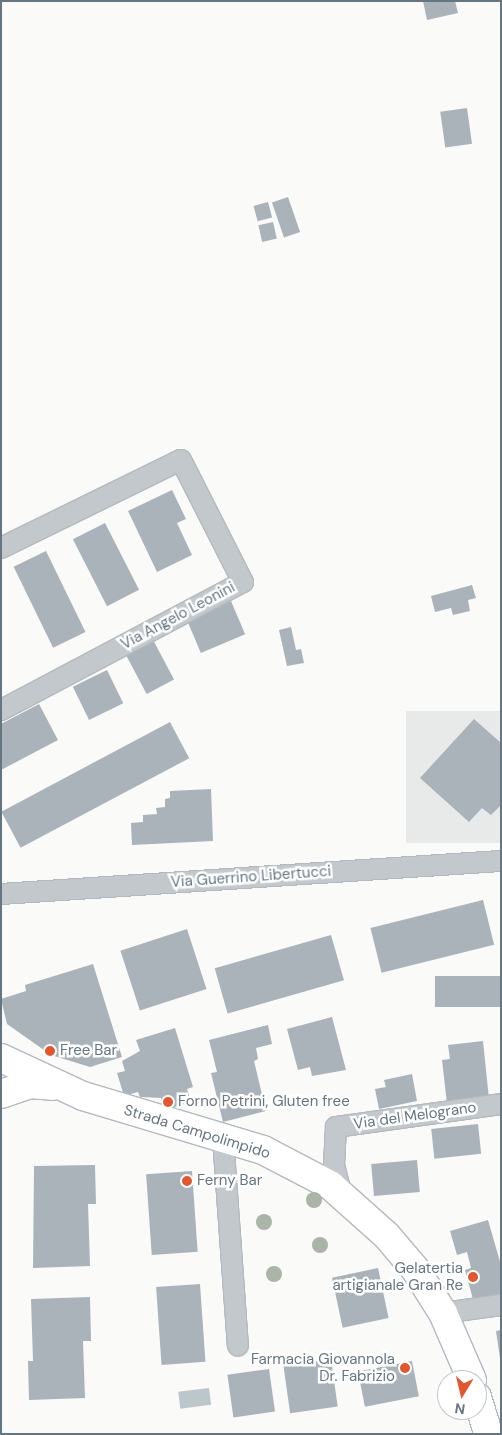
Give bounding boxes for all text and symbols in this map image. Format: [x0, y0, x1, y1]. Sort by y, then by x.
street label: Via Angelo Leonini [118, 578, 238, 654]
street label: Via Guerrino Libertucci [170, 862, 332, 892]
place label: Free Bar [60, 1042, 117, 1060]
marker: Free Bar [44, 1045, 56, 1057]
place label: Forno Petrini, Gluten free [178, 1093, 350, 1111]
marker: Forno Petrini, Gluten free [162, 1096, 174, 1108]
street label: Via del Melograno [353, 1098, 477, 1134]
street label: Strada Campolimpido [122, 1101, 272, 1163]
place label: Ferny Bar [197, 1172, 262, 1190]
marker: Ferny Bar [181, 1175, 193, 1187]
place label: Gelatertia artigianale Gran Re [332, 1259, 463, 1294]
marker: Gelatertia artigianale Gran Re [467, 1271, 479, 1283]
place label: Farmacia Giovannola Dr. Fabrizio [251, 1350, 395, 1385]
marker: Farmacia Giovannola Dr. Fabrizio [399, 1362, 411, 1374]
north arrow [437, 1370, 487, 1420]
text: N [453, 1399, 466, 1419]

